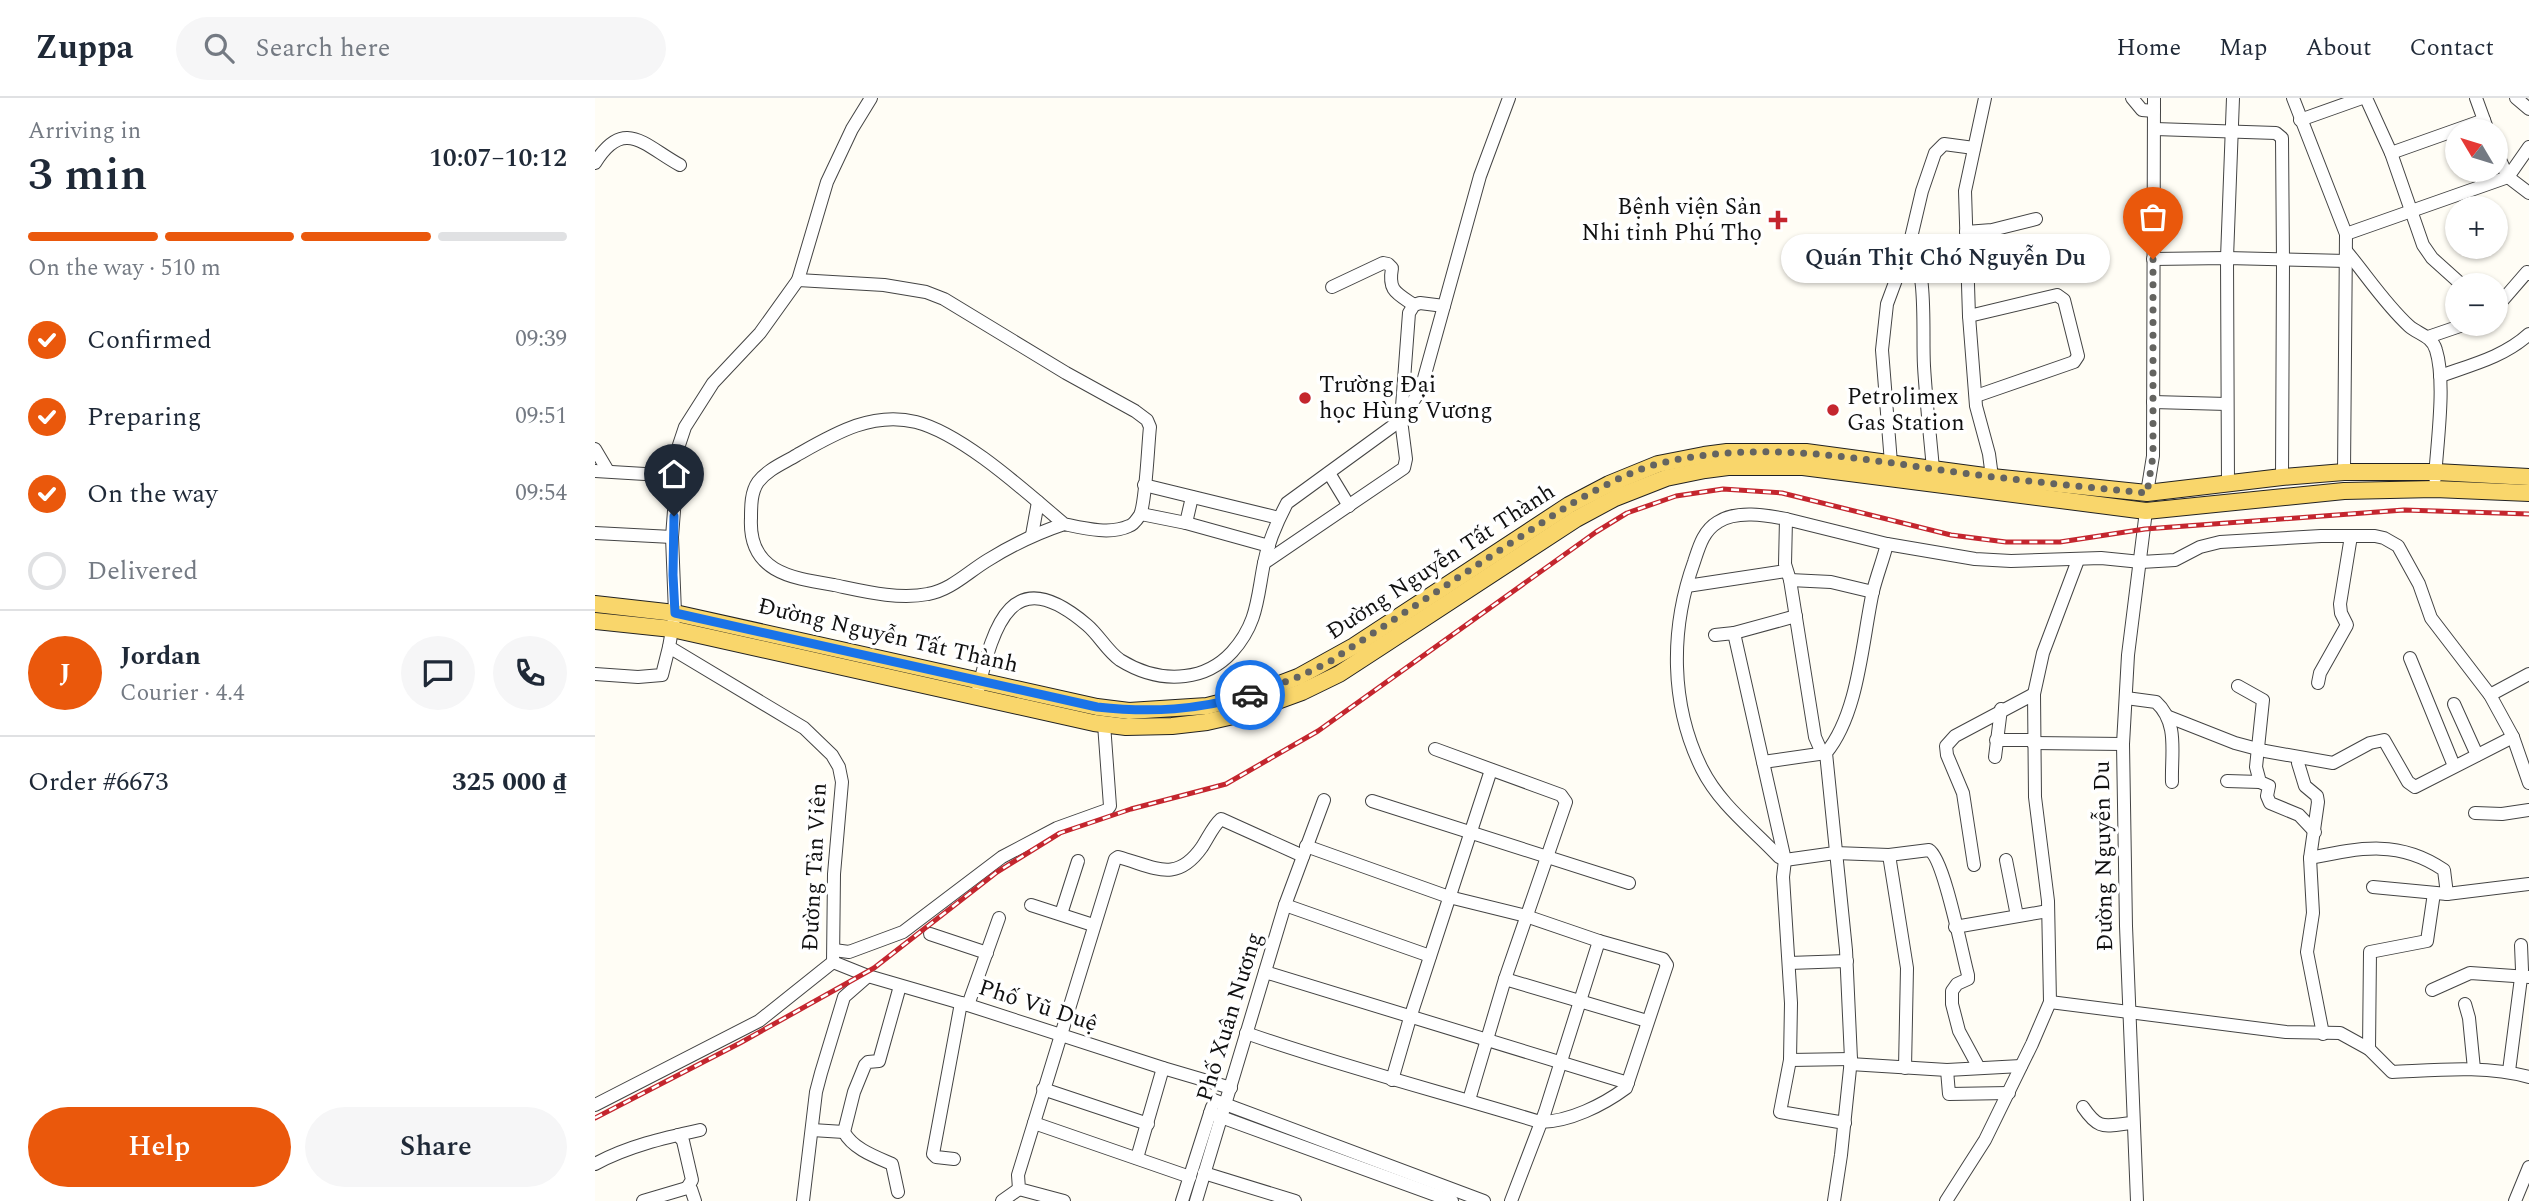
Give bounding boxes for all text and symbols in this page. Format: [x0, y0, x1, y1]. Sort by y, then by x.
search box [176, 17, 666, 80]
text: Zuppa [35, 23, 134, 73]
text: Search here [256, 28, 390, 68]
icon: search [200, 29, 238, 67]
text: Home [2116, 30, 2181, 66]
text: Map [2219, 30, 2267, 66]
text: About [2305, 30, 2371, 66]
text: Contact [2409, 30, 2494, 66]
text: Arriving in [28, 114, 141, 149]
north arrow [2445, 119, 2508, 182]
map controls [2445, 119, 2508, 336]
text: 10:07–10:12 [429, 138, 567, 178]
text: 3 min [28, 140, 147, 210]
pin [2123, 187, 2183, 259]
place label: Bệnh viện Sản Nhi tỉnh Phú Thọ [1582, 190, 1762, 251]
button: + [2445, 196, 2508, 259]
icon: bag [2134, 198, 2172, 236]
marker: Bệnh viện Sản Nhi tỉnh Phú Thọ [1768, 210, 1788, 230]
callout: Quán Thịt Chó Nguyễn Du [1782, 234, 2111, 284]
text: Quán Thịt Chó Nguyễn Du [1805, 241, 2086, 276]
text: On the way · 510 m [28, 251, 221, 286]
button: − [2445, 273, 2508, 336]
text: Confirmed [87, 320, 212, 360]
icon: check [28, 321, 66, 359]
text: 09:39 [515, 322, 567, 357]
place label: Trường Đại học Hùng Vương [1319, 368, 1493, 429]
place label: Petrolimex Gas Station [1847, 380, 1965, 441]
marker: Trường Đại học Hùng Vương [1297, 390, 1313, 406]
text: Preparing [87, 397, 201, 437]
icon: check [28, 398, 66, 436]
text: 09:51 [515, 399, 567, 434]
marker: Petrolimex Gas Station [1825, 402, 1841, 418]
pin [644, 444, 704, 516]
icon: home [655, 455, 693, 493]
text: On the way [87, 474, 218, 514]
icon: check [28, 475, 66, 513]
street label: Đường Nguyễn Tất Thành [1320, 475, 1562, 649]
text: 09:54 [515, 476, 567, 511]
text: Delivered [87, 551, 198, 591]
street label: Đường Nguyễn Tất Thành [754, 589, 1022, 683]
text: Jordan [120, 636, 201, 676]
button: chat [401, 636, 475, 710]
button: phone [493, 636, 567, 710]
text: J [59, 653, 71, 693]
courier [1215, 660, 1285, 730]
text: Courier · 4.4 [120, 676, 245, 711]
icon: car [1231, 676, 1269, 714]
street label: Đường Nguyễn Du [2085, 760, 2123, 952]
text: Order #6673 [28, 762, 168, 802]
text: 325 000 ₫ [452, 762, 567, 802]
street label: Đường Tản Viên [793, 782, 837, 952]
street label: Phố Xuân Nương [1188, 928, 1272, 1106]
street label: Phố Vũ Duệ [974, 970, 1102, 1042]
button: Help [28, 1107, 291, 1187]
button: Share [305, 1107, 567, 1187]

